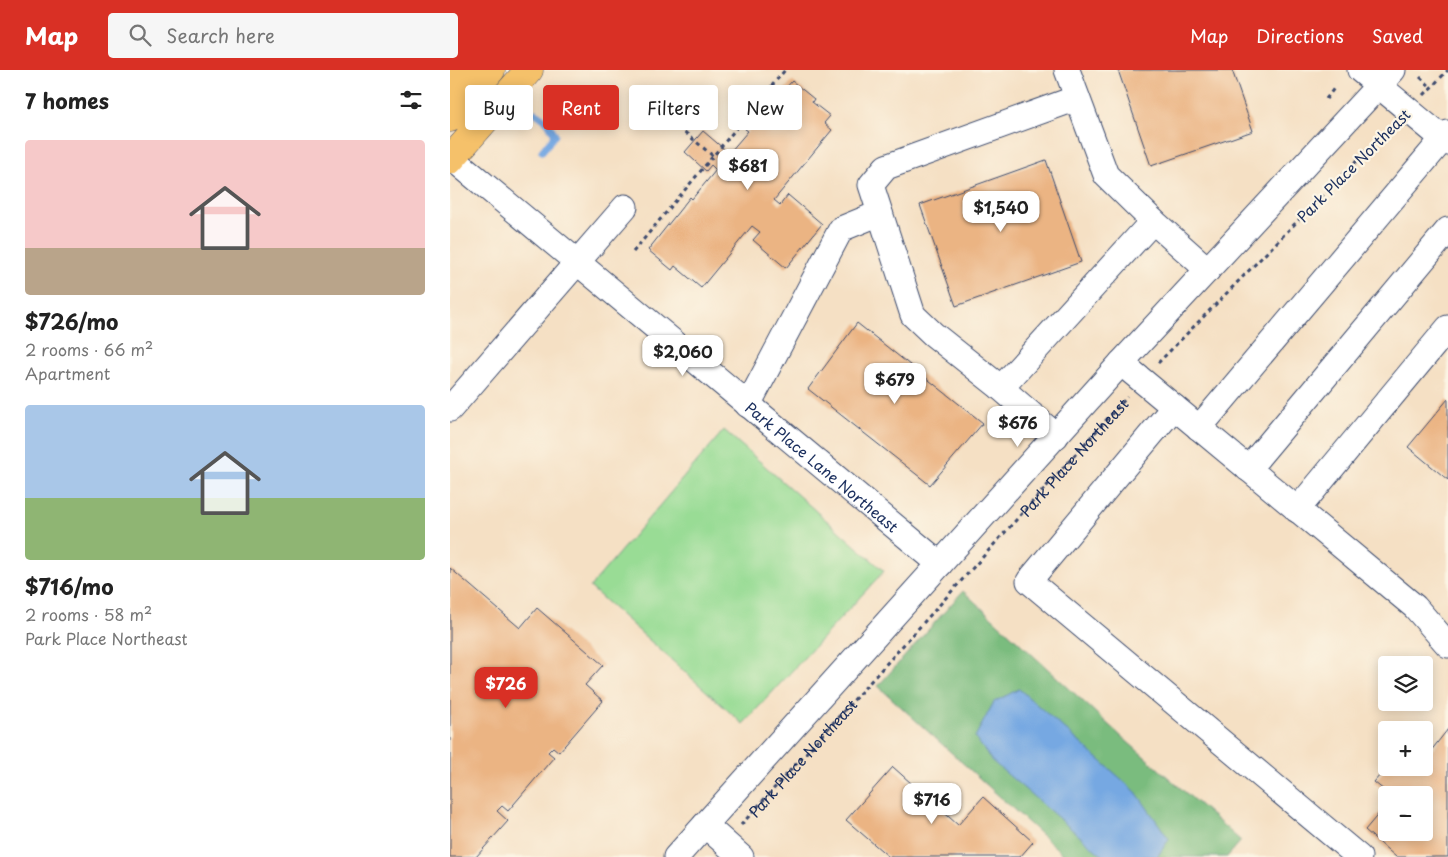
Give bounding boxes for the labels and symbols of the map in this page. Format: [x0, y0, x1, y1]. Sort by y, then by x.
street label: Park Place Northeast [1291, 103, 1415, 227]
pin: $681 [718, 148, 778, 191]
pin: $1,540 [960, 190, 1042, 233]
pin: $2,060 [642, 334, 724, 377]
pin: $679 [865, 362, 925, 405]
street label: Park Place Northeast [1014, 392, 1133, 521]
street label: Park Place Lane Northeast [741, 396, 904, 537]
pin: $676 [988, 406, 1048, 448]
pin: $726 [476, 666, 536, 709]
street label: Park Place Northeast [742, 693, 862, 822]
pin: $716 [902, 782, 962, 825]

